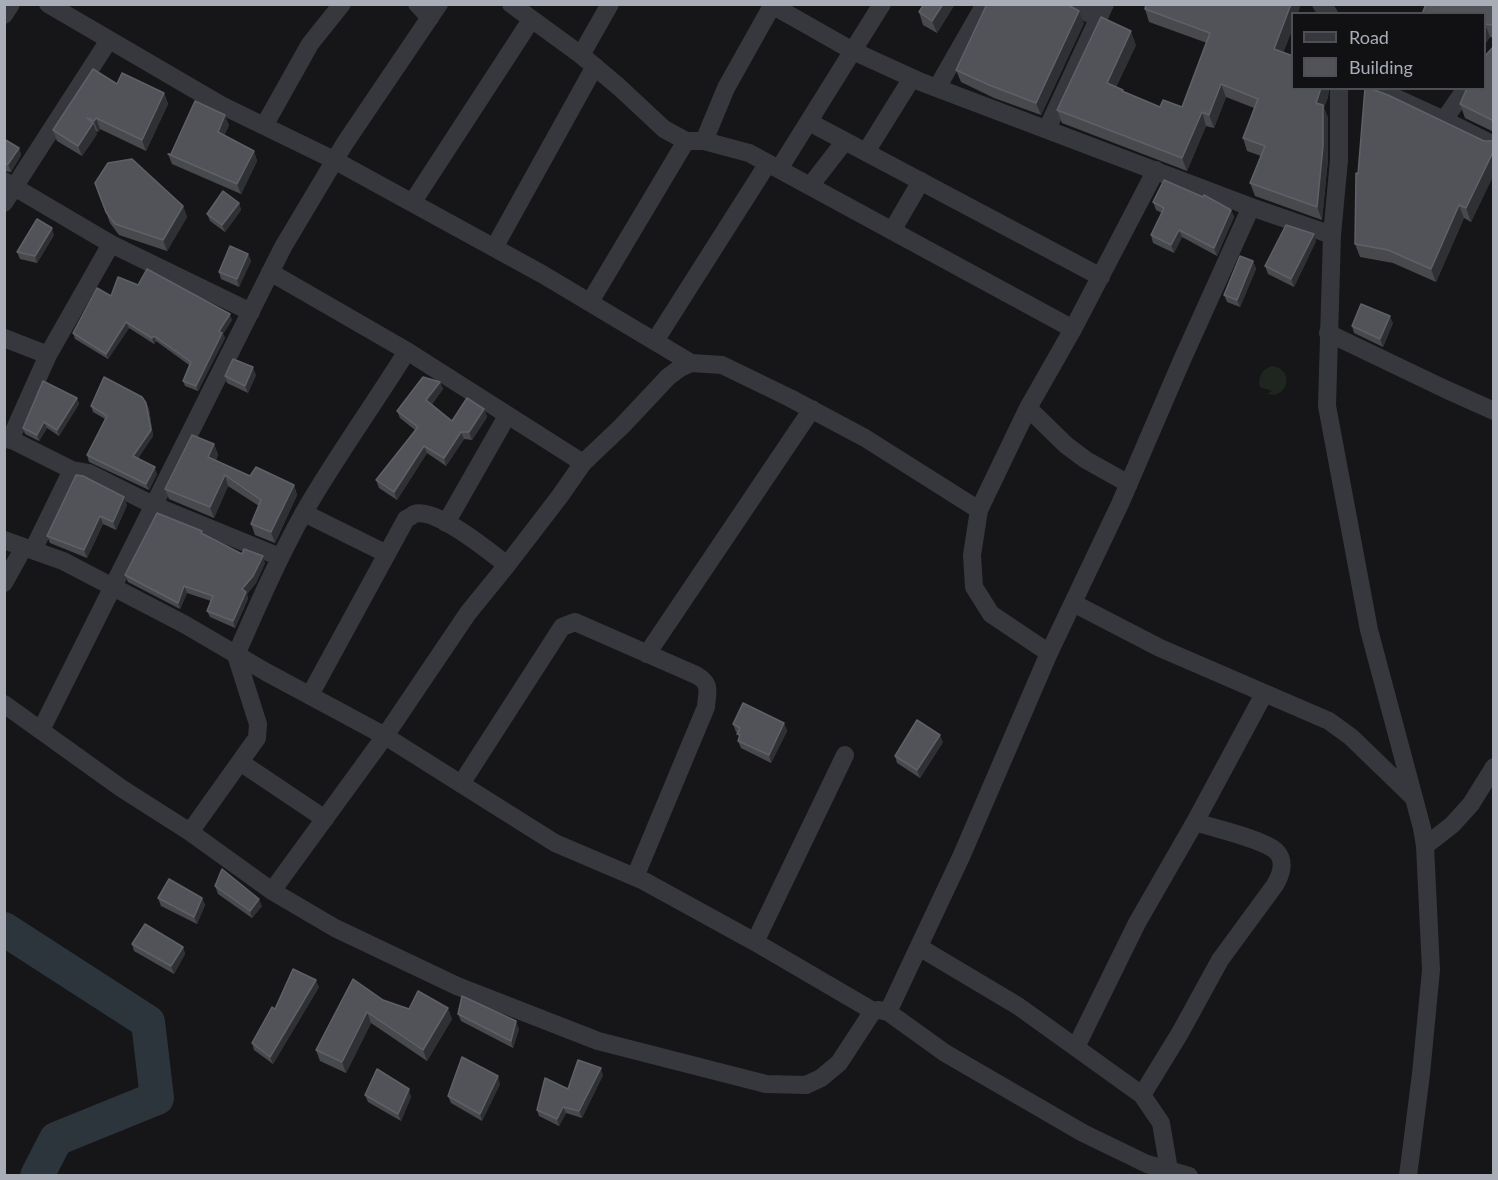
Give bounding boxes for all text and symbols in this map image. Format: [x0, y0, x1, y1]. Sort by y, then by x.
legend [1291, 12, 1486, 90]
text: Road [1349, 26, 1389, 48]
text: Building [1349, 56, 1413, 78]

